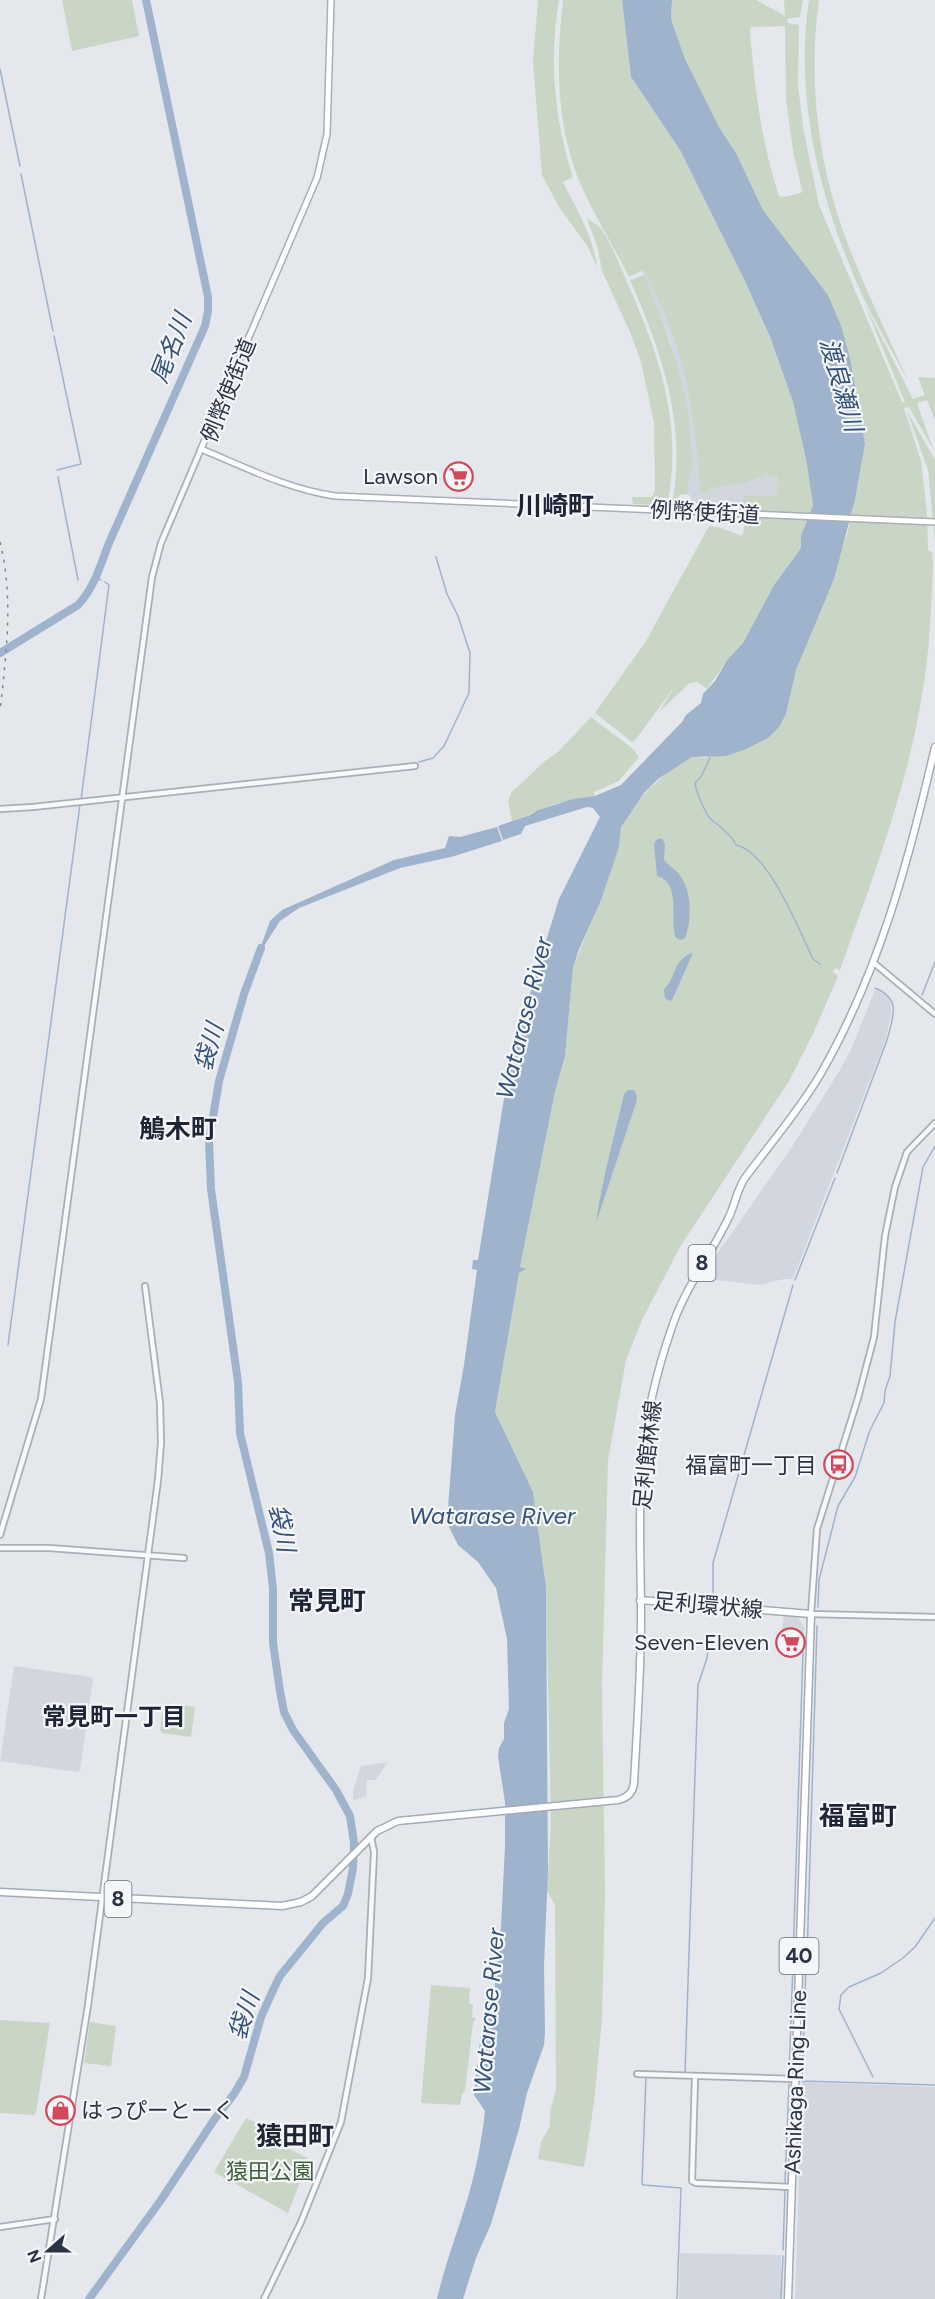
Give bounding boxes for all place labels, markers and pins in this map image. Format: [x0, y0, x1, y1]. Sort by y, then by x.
supermarket icon: Lawson [443, 460, 475, 492]
place label: Lawson [363, 463, 438, 490]
bus stop icon: 福富町一丁目 [822, 1449, 854, 1481]
place label: 福富町一丁目 [685, 1452, 817, 1479]
supermarket icon: Seven-Eleven [774, 1626, 806, 1658]
place label: Seven-Eleven [634, 1629, 769, 1656]
shop icon: はっぴーとーく [44, 2094, 76, 2126]
place label: はっぴーとーく [81, 2097, 235, 2124]

